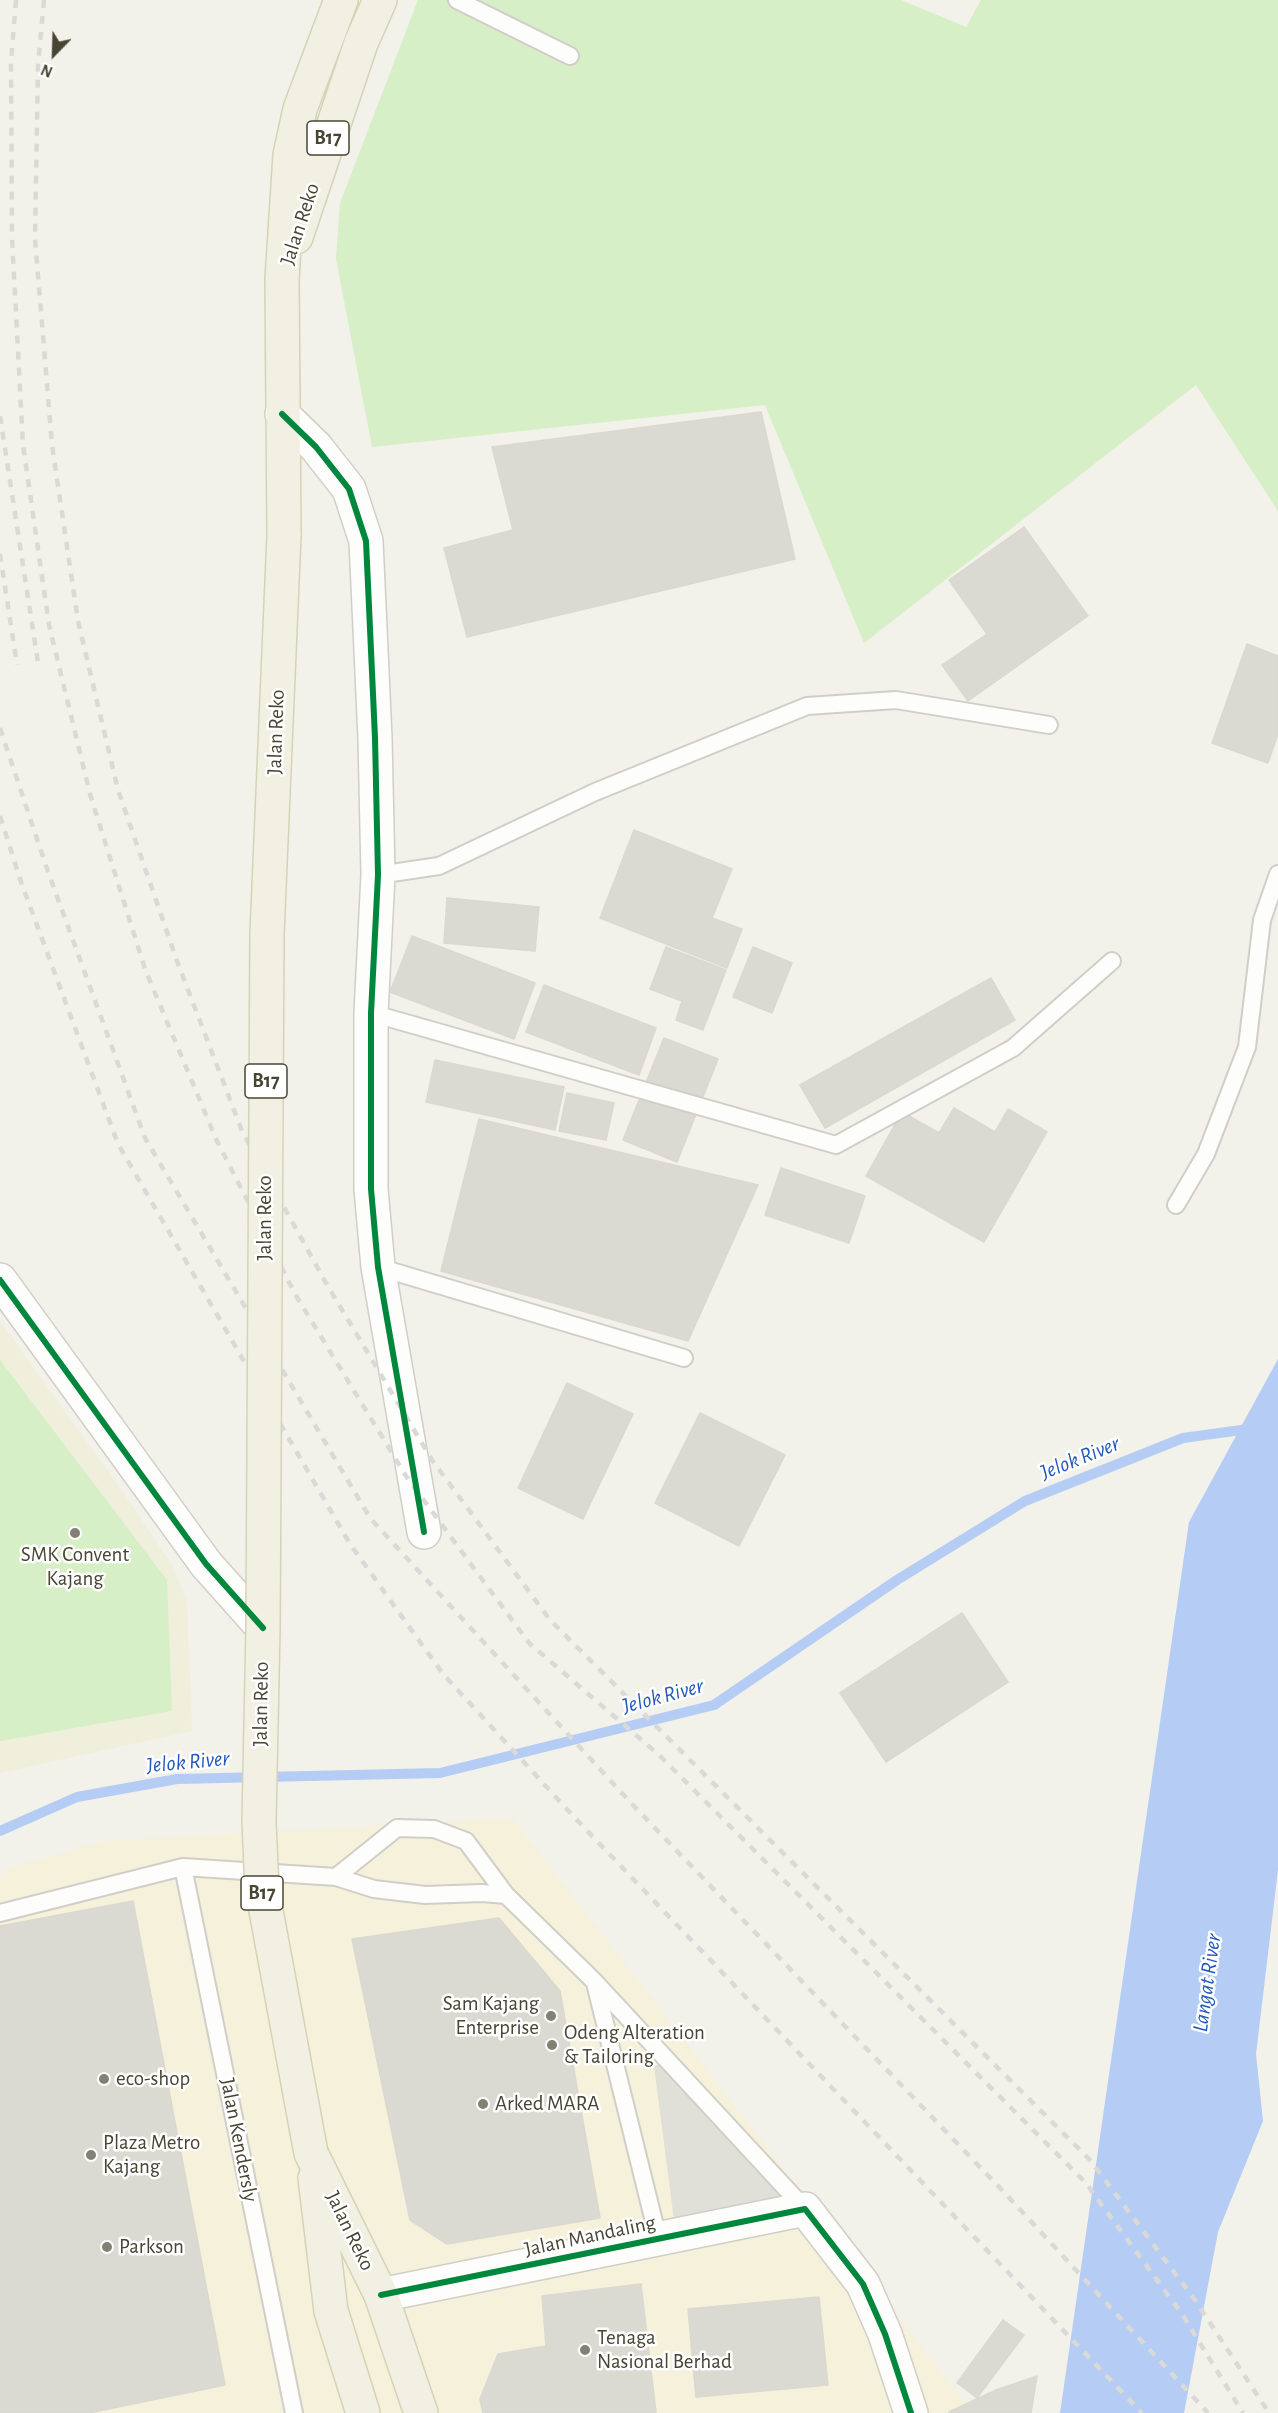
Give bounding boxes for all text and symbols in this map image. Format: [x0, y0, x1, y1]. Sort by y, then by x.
north arrow [24, 24, 84, 84]
text: N [39, 61, 55, 80]
road number: B17 [307, 121, 349, 155]
street label: Jalan Reko [275, 180, 325, 268]
street label: Jalan Reko [262, 689, 290, 775]
road number: B17 [245, 1064, 287, 1098]
street label: Jalan Reko [252, 1176, 278, 1260]
water label: Jelok River [1037, 1430, 1123, 1486]
marker: SMK Convent Kajang [68, 1526, 82, 1540]
place label: SMK Convent Kajang [21, 1542, 129, 1592]
street label: Jalan Reko [248, 1661, 274, 1747]
water label: Jelok River [620, 1673, 706, 1719]
water label: Jelok River [146, 1745, 230, 1779]
road number: B17 [241, 1876, 283, 1910]
water label: Langat River [1187, 1932, 1227, 2034]
place label: Sam Kajang Enterprise [443, 1991, 539, 2041]
marker: Sam Kajang Enterprise [544, 2009, 558, 2023]
place label: Odeng Alteration & Tailoring [564, 2020, 705, 2070]
marker: Odeng Alteration & Tailoring [545, 2038, 559, 2052]
place label: eco-shop [116, 2066, 190, 2092]
marker: eco-shop [97, 2072, 111, 2086]
street label: Jalan Kendersly [215, 2076, 263, 2204]
place label: Arked MARA [495, 2091, 599, 2117]
marker: Arked MARA [476, 2097, 490, 2111]
place label: Plaza Metro Kajang [103, 2130, 200, 2180]
marker: Plaza Metro Kajang [84, 2148, 98, 2162]
street label: Jalan Reko [320, 2187, 380, 2275]
street label: Jalan Mandaling [522, 2210, 658, 2262]
place label: Parkson [119, 2234, 184, 2260]
marker: Parkson [100, 2240, 114, 2254]
place label: Tenaga Nasional Berhad [597, 2325, 732, 2375]
marker: Tenaga Nasional Berhad [578, 2343, 592, 2357]

